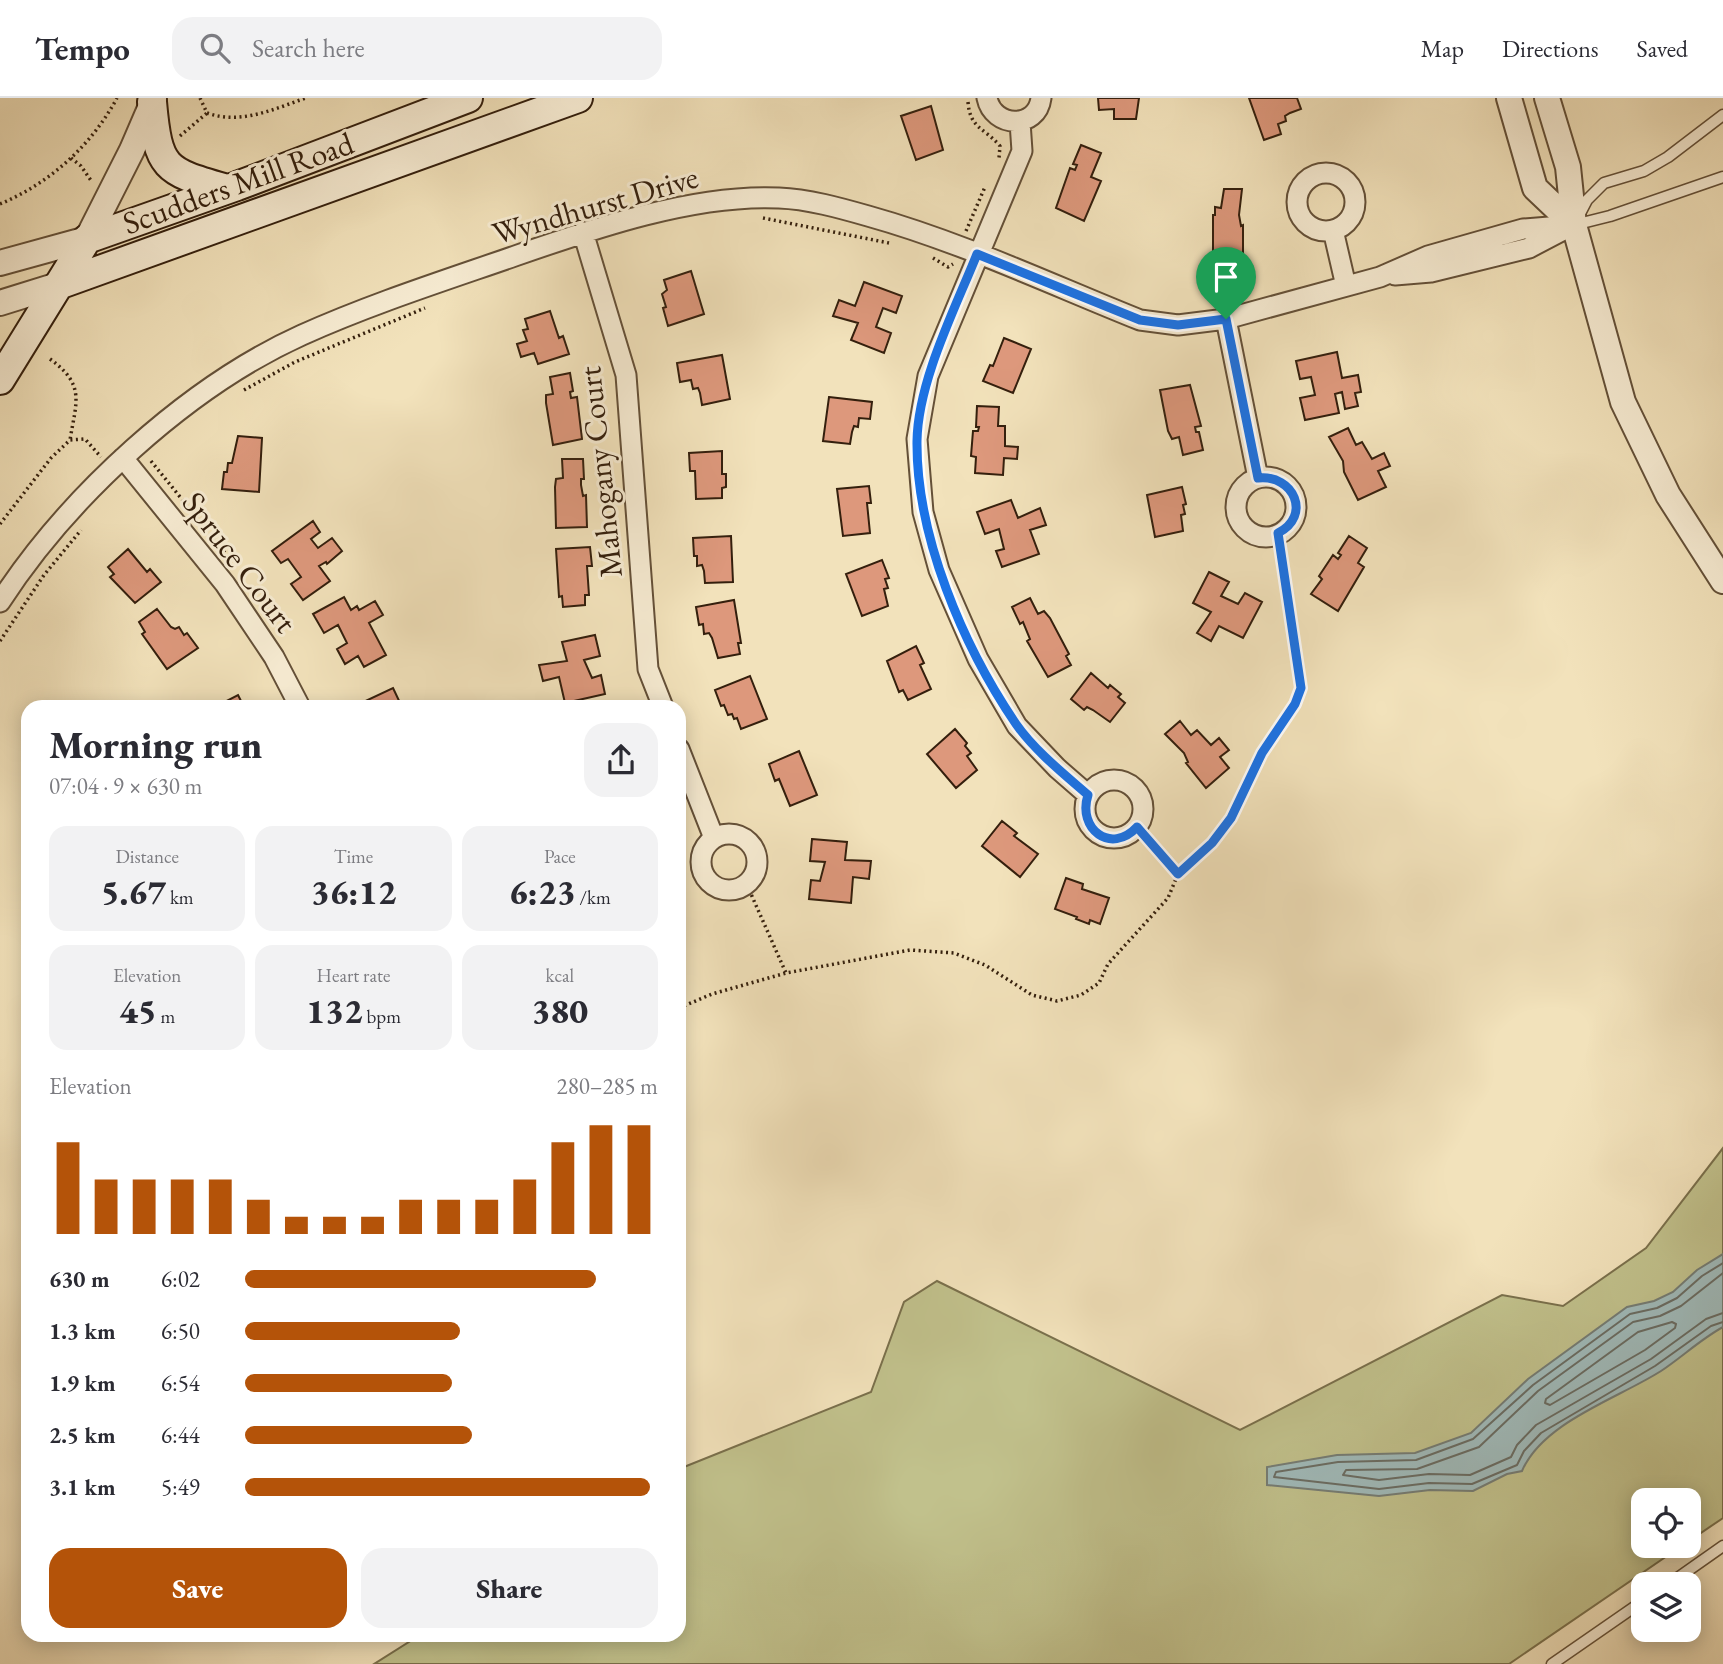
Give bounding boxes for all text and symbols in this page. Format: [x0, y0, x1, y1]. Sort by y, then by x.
search box [172, 17, 662, 80]
text: Tempo [35, 27, 130, 70]
icon: search [196, 29, 234, 67]
text: Search here [252, 31, 365, 65]
text: Map [1421, 33, 1464, 64]
text: Directions [1502, 33, 1599, 64]
text: Saved [1637, 33, 1688, 64]
street label: Scudders Mill Road [117, 122, 360, 244]
street label: Wyndhurst Drive [487, 156, 703, 254]
pin [1196, 247, 1256, 319]
icon: arrive [1207, 258, 1245, 296]
street label: Mahogany Court [568, 364, 632, 580]
street label: Spruce Court [173, 483, 307, 641]
text: Morning run [49, 720, 262, 769]
button: share [584, 723, 658, 797]
text: 07:04 · 9 × 630 m [49, 771, 202, 801]
text: Distance [115, 844, 179, 869]
text: Time [334, 844, 373, 869]
text: Pace [544, 844, 576, 869]
text: 5.67 [101, 869, 166, 914]
text: 36:12 [311, 869, 396, 914]
text: 6:23 [509, 869, 576, 914]
text: km [166, 885, 194, 910]
text: /km [576, 885, 611, 910]
text: Elevation [113, 963, 181, 988]
text: Heart rate [317, 963, 390, 988]
text: kcal [546, 963, 574, 988]
text: 45 [119, 988, 157, 1033]
text: 132 [306, 988, 363, 1033]
text: 380 [531, 988, 588, 1033]
text: m [157, 1004, 175, 1029]
text: bpm [363, 1004, 401, 1029]
text: Elevation [49, 1071, 132, 1101]
text: 280–285 m [557, 1071, 658, 1101]
text: 630 m [49, 1264, 110, 1294]
text: 6:02 [161, 1264, 200, 1294]
text: 1.3 km [49, 1316, 116, 1346]
text: 6:50 [161, 1316, 200, 1346]
text: 1.9 km [49, 1368, 116, 1398]
text: 6:54 [161, 1368, 200, 1398]
text: 2.5 km [49, 1420, 116, 1450]
text: 6:44 [161, 1420, 200, 1450]
text: 3.1 km [49, 1472, 116, 1502]
text: 5:49 [161, 1472, 200, 1502]
map controls [1631, 1488, 1701, 1642]
button: locate [1631, 1488, 1701, 1558]
button: Save [49, 1548, 347, 1628]
button: Share [361, 1548, 658, 1628]
button: layers [1631, 1572, 1701, 1642]

